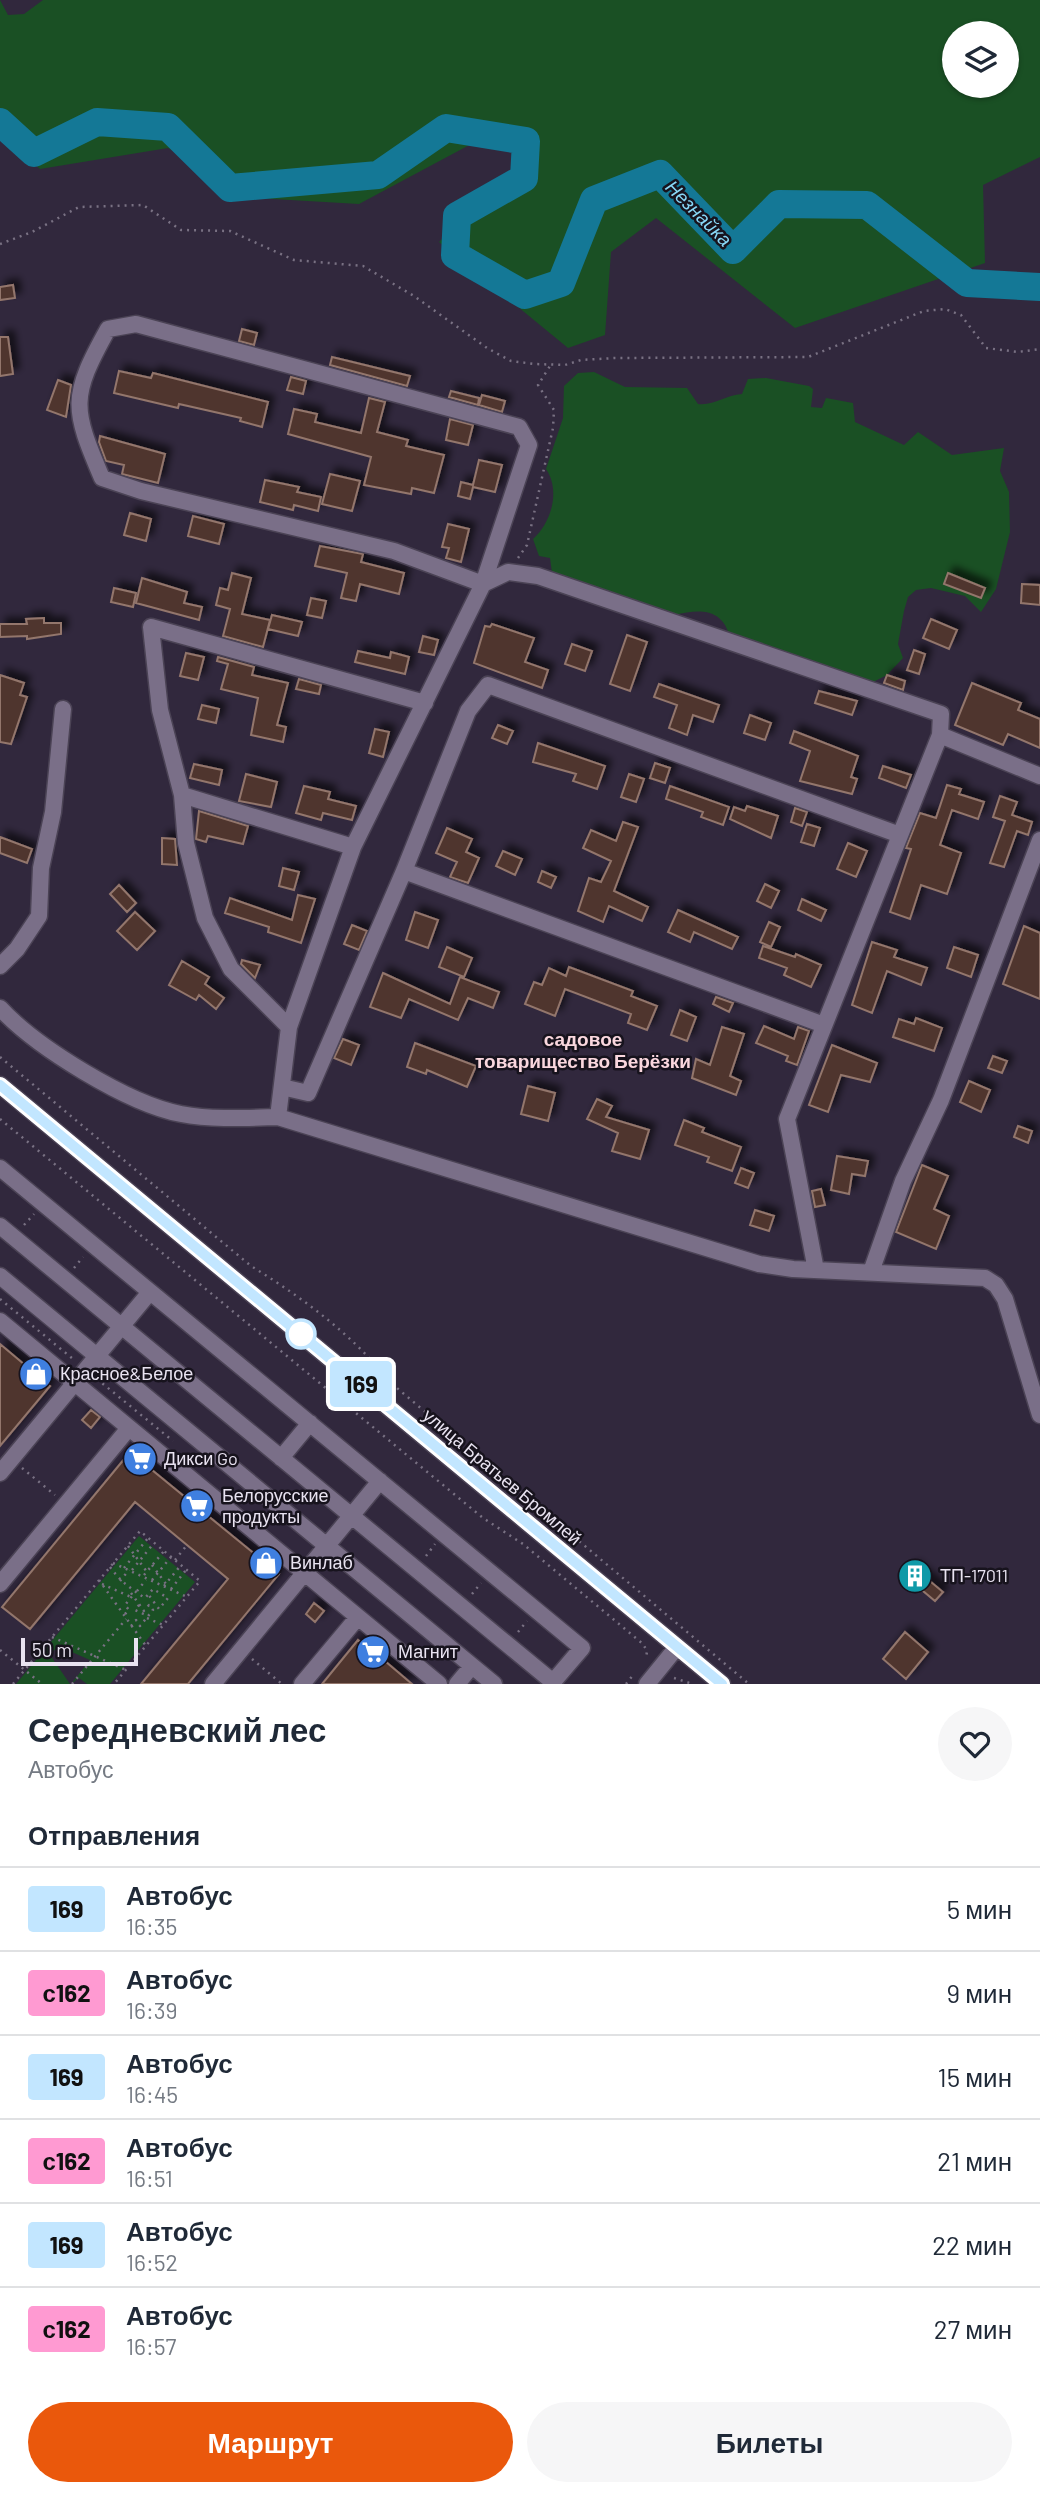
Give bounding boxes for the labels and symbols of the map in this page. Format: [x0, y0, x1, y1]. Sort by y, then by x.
water label: Незнайка [662, 175, 737, 250]
district label: садовое товарищество Берёзки [475, 1027, 691, 1072]
unlabelled marker [286, 1319, 316, 1349]
shop icon: Красное&Белое [17, 1355, 55, 1393]
line badge: 169 [321, 1361, 401, 1407]
place label: Красное&Белое [60, 1362, 193, 1384]
street label: улица Братьев Бромлей [419, 1403, 586, 1549]
supermarket icon: Дикси Go [121, 1440, 159, 1478]
place label: Дикси Go [164, 1447, 238, 1469]
place label: Белорусские продукты [222, 1484, 329, 1527]
supermarket icon: Белорусские продукты [178, 1487, 216, 1525]
shop icon: Винлаб [247, 1544, 285, 1582]
place label: Винлаб [290, 1551, 353, 1573]
building icon: ТП-17011 [896, 1557, 934, 1595]
place label: ТП-17011 [940, 1564, 1008, 1586]
supermarket icon: Магнит [354, 1633, 392, 1671]
scale bar [21, 1635, 138, 1667]
place label: Магнит [398, 1640, 458, 1662]

